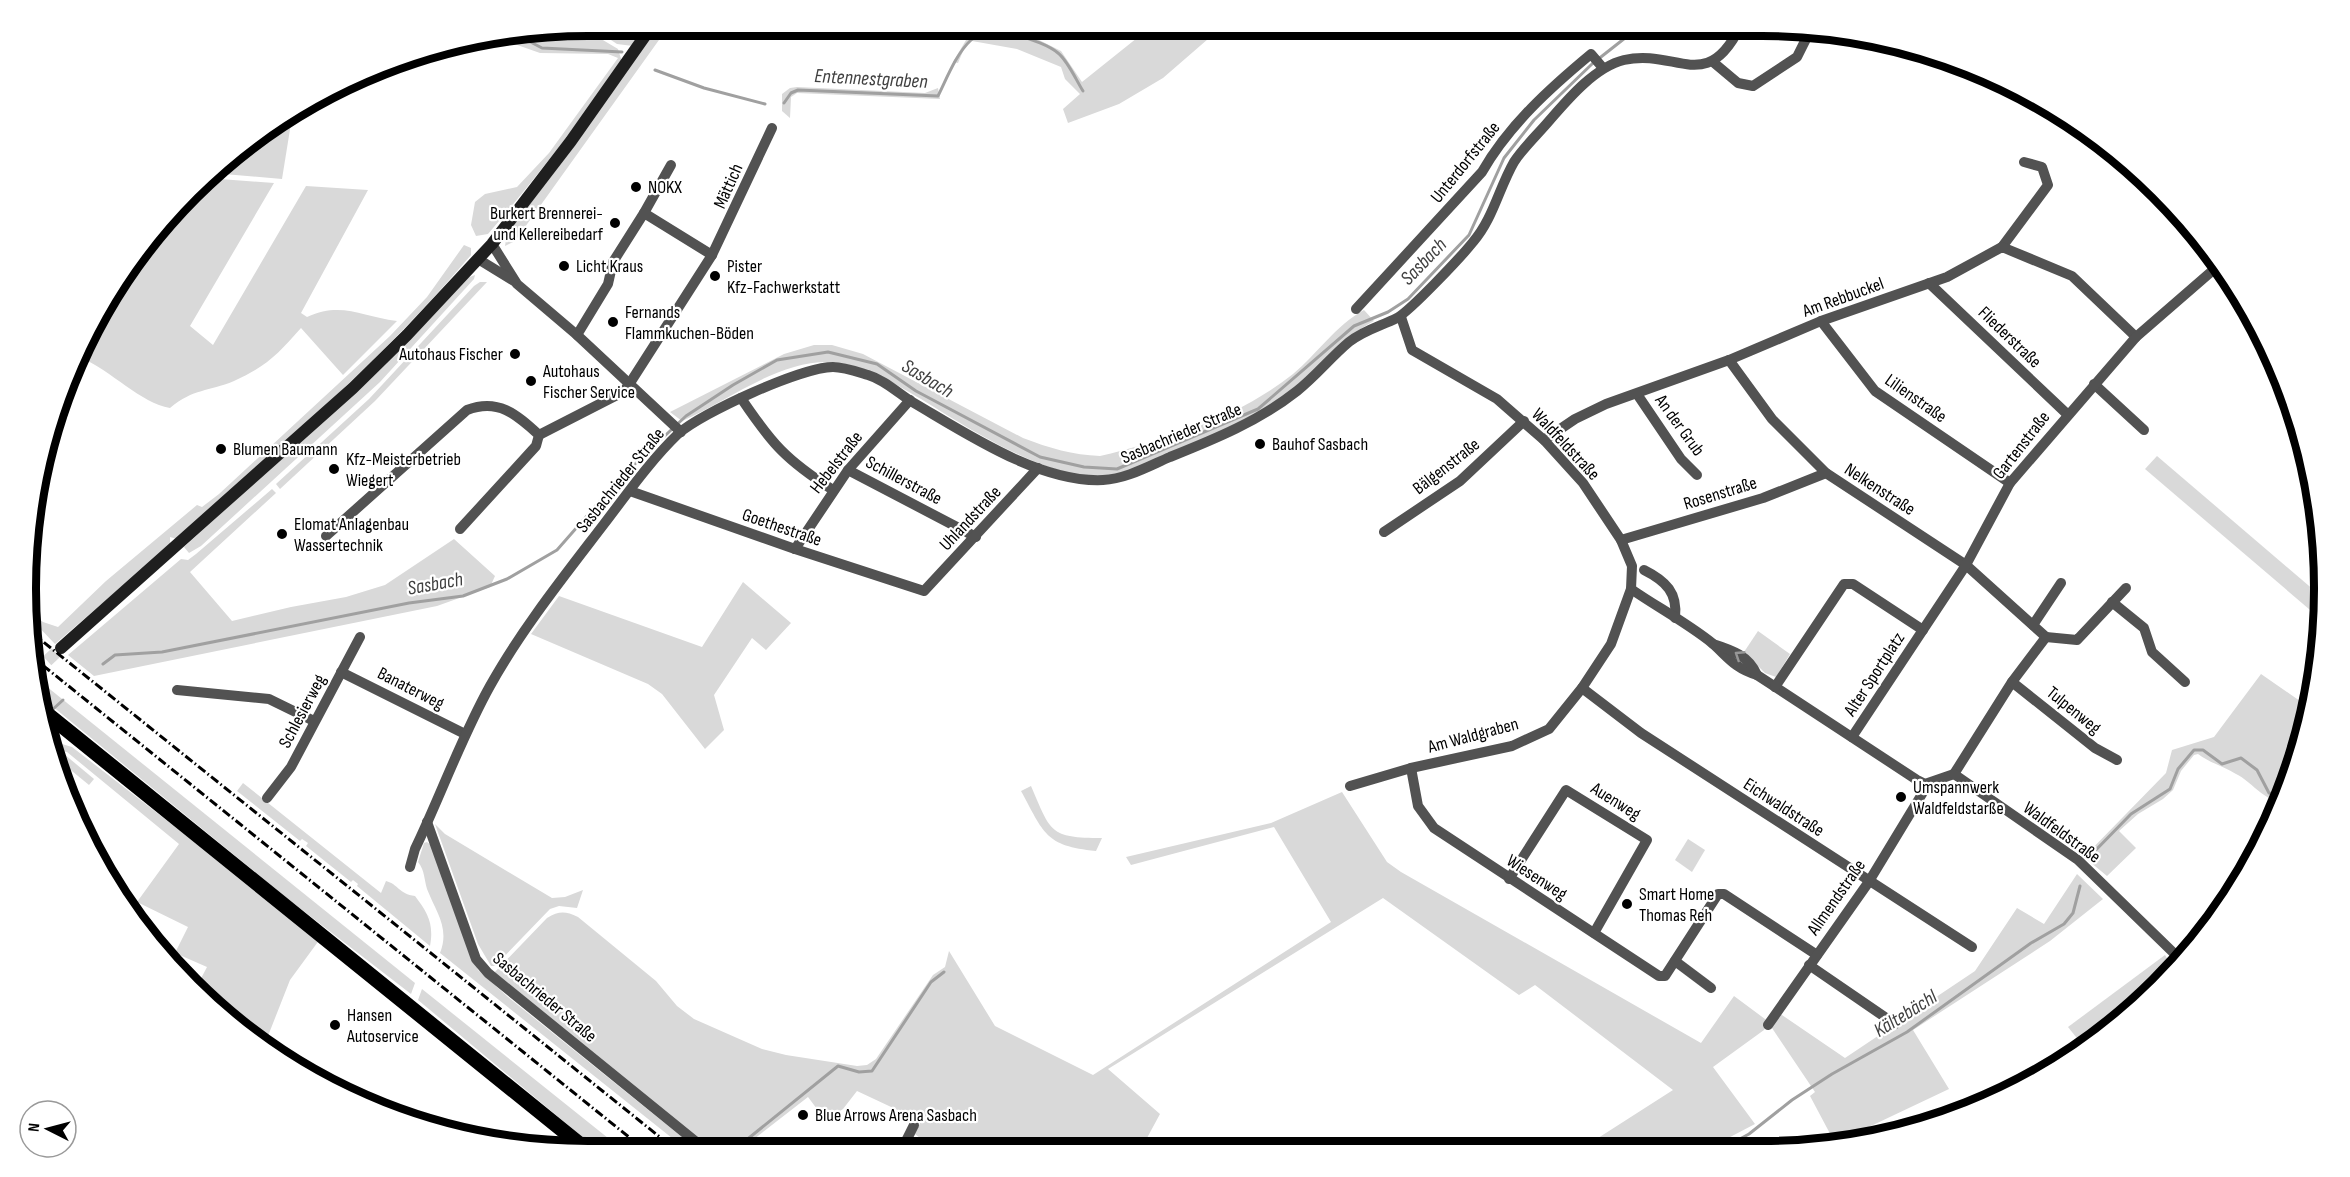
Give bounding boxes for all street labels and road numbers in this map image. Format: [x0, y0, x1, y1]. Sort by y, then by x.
street label: Unterdorfstraße [1426, 117, 1504, 207]
street label: Mättich [709, 161, 748, 212]
street label: Am Rebbuckel [1799, 273, 1887, 322]
street label: Fliederstraße [1974, 302, 2045, 372]
street label: Lilienstraße [1881, 370, 1951, 427]
street label: An der Grub [1650, 390, 1709, 460]
street label: Sasbachrieder Straße [1118, 399, 1245, 468]
street label: Waldfeldstraße [1527, 404, 1604, 485]
street label: Gartenstraße [1988, 407, 2054, 483]
street label: Sasbachrieder Straße [572, 424, 669, 537]
street label: Hebelstraße [806, 427, 867, 498]
street label: Bälgenstraße [1409, 434, 1484, 499]
street label: Schillerstraße [862, 452, 945, 509]
street label: Nelkenstraße [1841, 459, 1919, 520]
street label: Rosenstraße [1681, 472, 1759, 515]
street label: Uhlandstraße [935, 482, 1006, 555]
street label: Goethestraße [739, 504, 824, 551]
street label: Alter Sportplatz [1839, 628, 1909, 721]
street label: Banaterweg [374, 663, 448, 714]
street label: Schlesierweg [274, 671, 331, 752]
street label: Tulpenweg [2042, 682, 2105, 739]
street label: Am Waldgraben [1425, 713, 1521, 758]
street label: Eichwaldstraße [1739, 774, 1828, 841]
street label: Auenweg [1586, 778, 1644, 825]
street label: Waldfeldstraße [2019, 797, 2104, 867]
street label: Wiesenweg [1502, 850, 1571, 905]
street label: Allmendstraße [1802, 856, 1870, 940]
street label: Sasbachrieder Straße [489, 948, 601, 1047]

